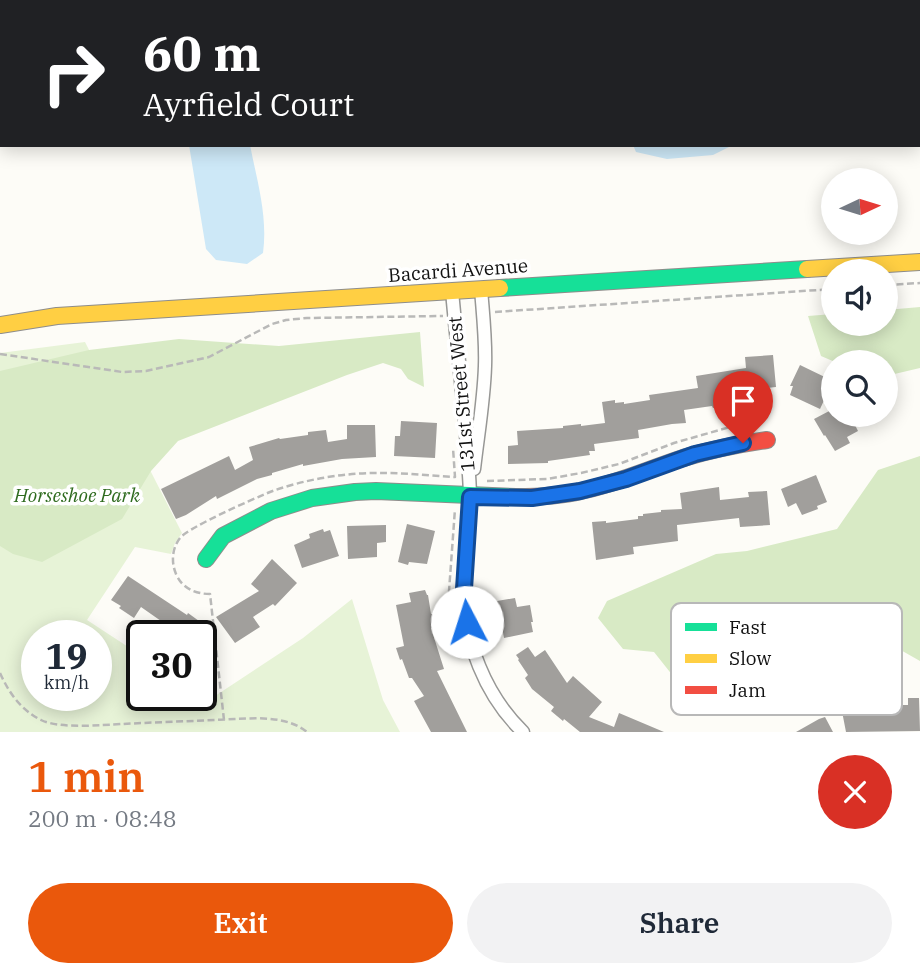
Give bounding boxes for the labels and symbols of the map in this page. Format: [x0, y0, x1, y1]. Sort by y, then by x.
north arrow [821, 168, 898, 245]
street label: Bacardi Avenue [387, 253, 529, 287]
street label: 131st Street West [442, 315, 480, 473]
pin [713, 371, 773, 443]
park label: Horseshoe Park [13, 483, 141, 507]
position arrow [430, 585, 504, 659]
legend [671, 603, 902, 715]
text: Fast [729, 615, 767, 639]
speed limit sign: 30 [126, 620, 217, 711]
text: Slow [729, 646, 771, 670]
text: Jam [729, 678, 766, 702]

